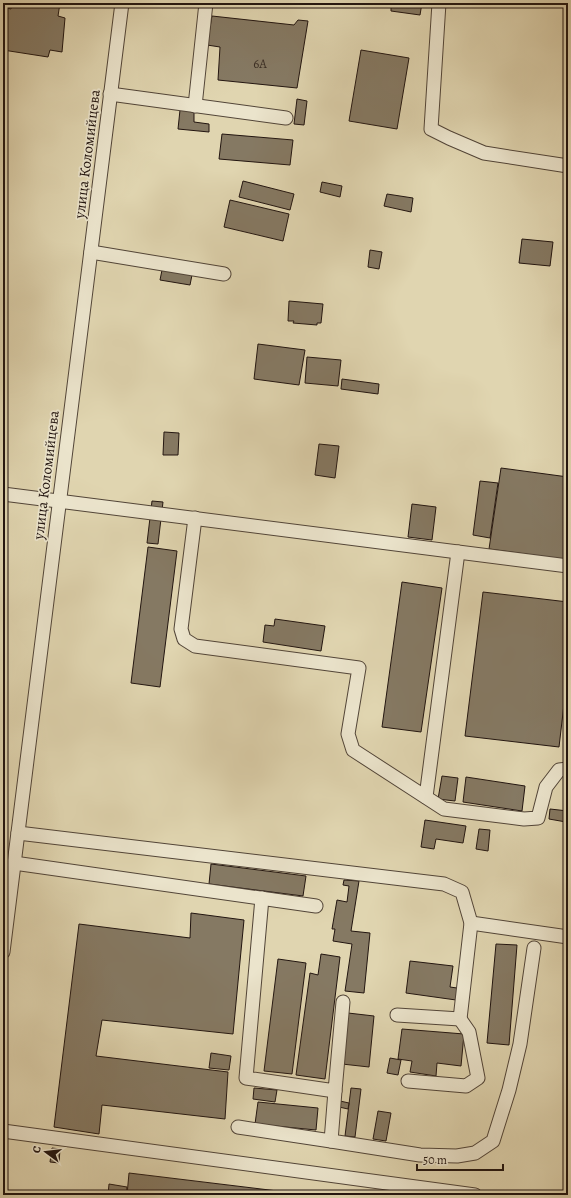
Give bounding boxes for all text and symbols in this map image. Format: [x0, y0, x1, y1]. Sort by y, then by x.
house number: 6А [253, 55, 267, 72]
street label: улица Коломийцева [69, 88, 105, 221]
street label: улица Коломийцева [28, 409, 64, 542]
north arrow [26, 1132, 66, 1172]
text: С [29, 1144, 45, 1155]
scale bar [417, 1146, 503, 1172]
text: 50 m [423, 1152, 447, 1168]

